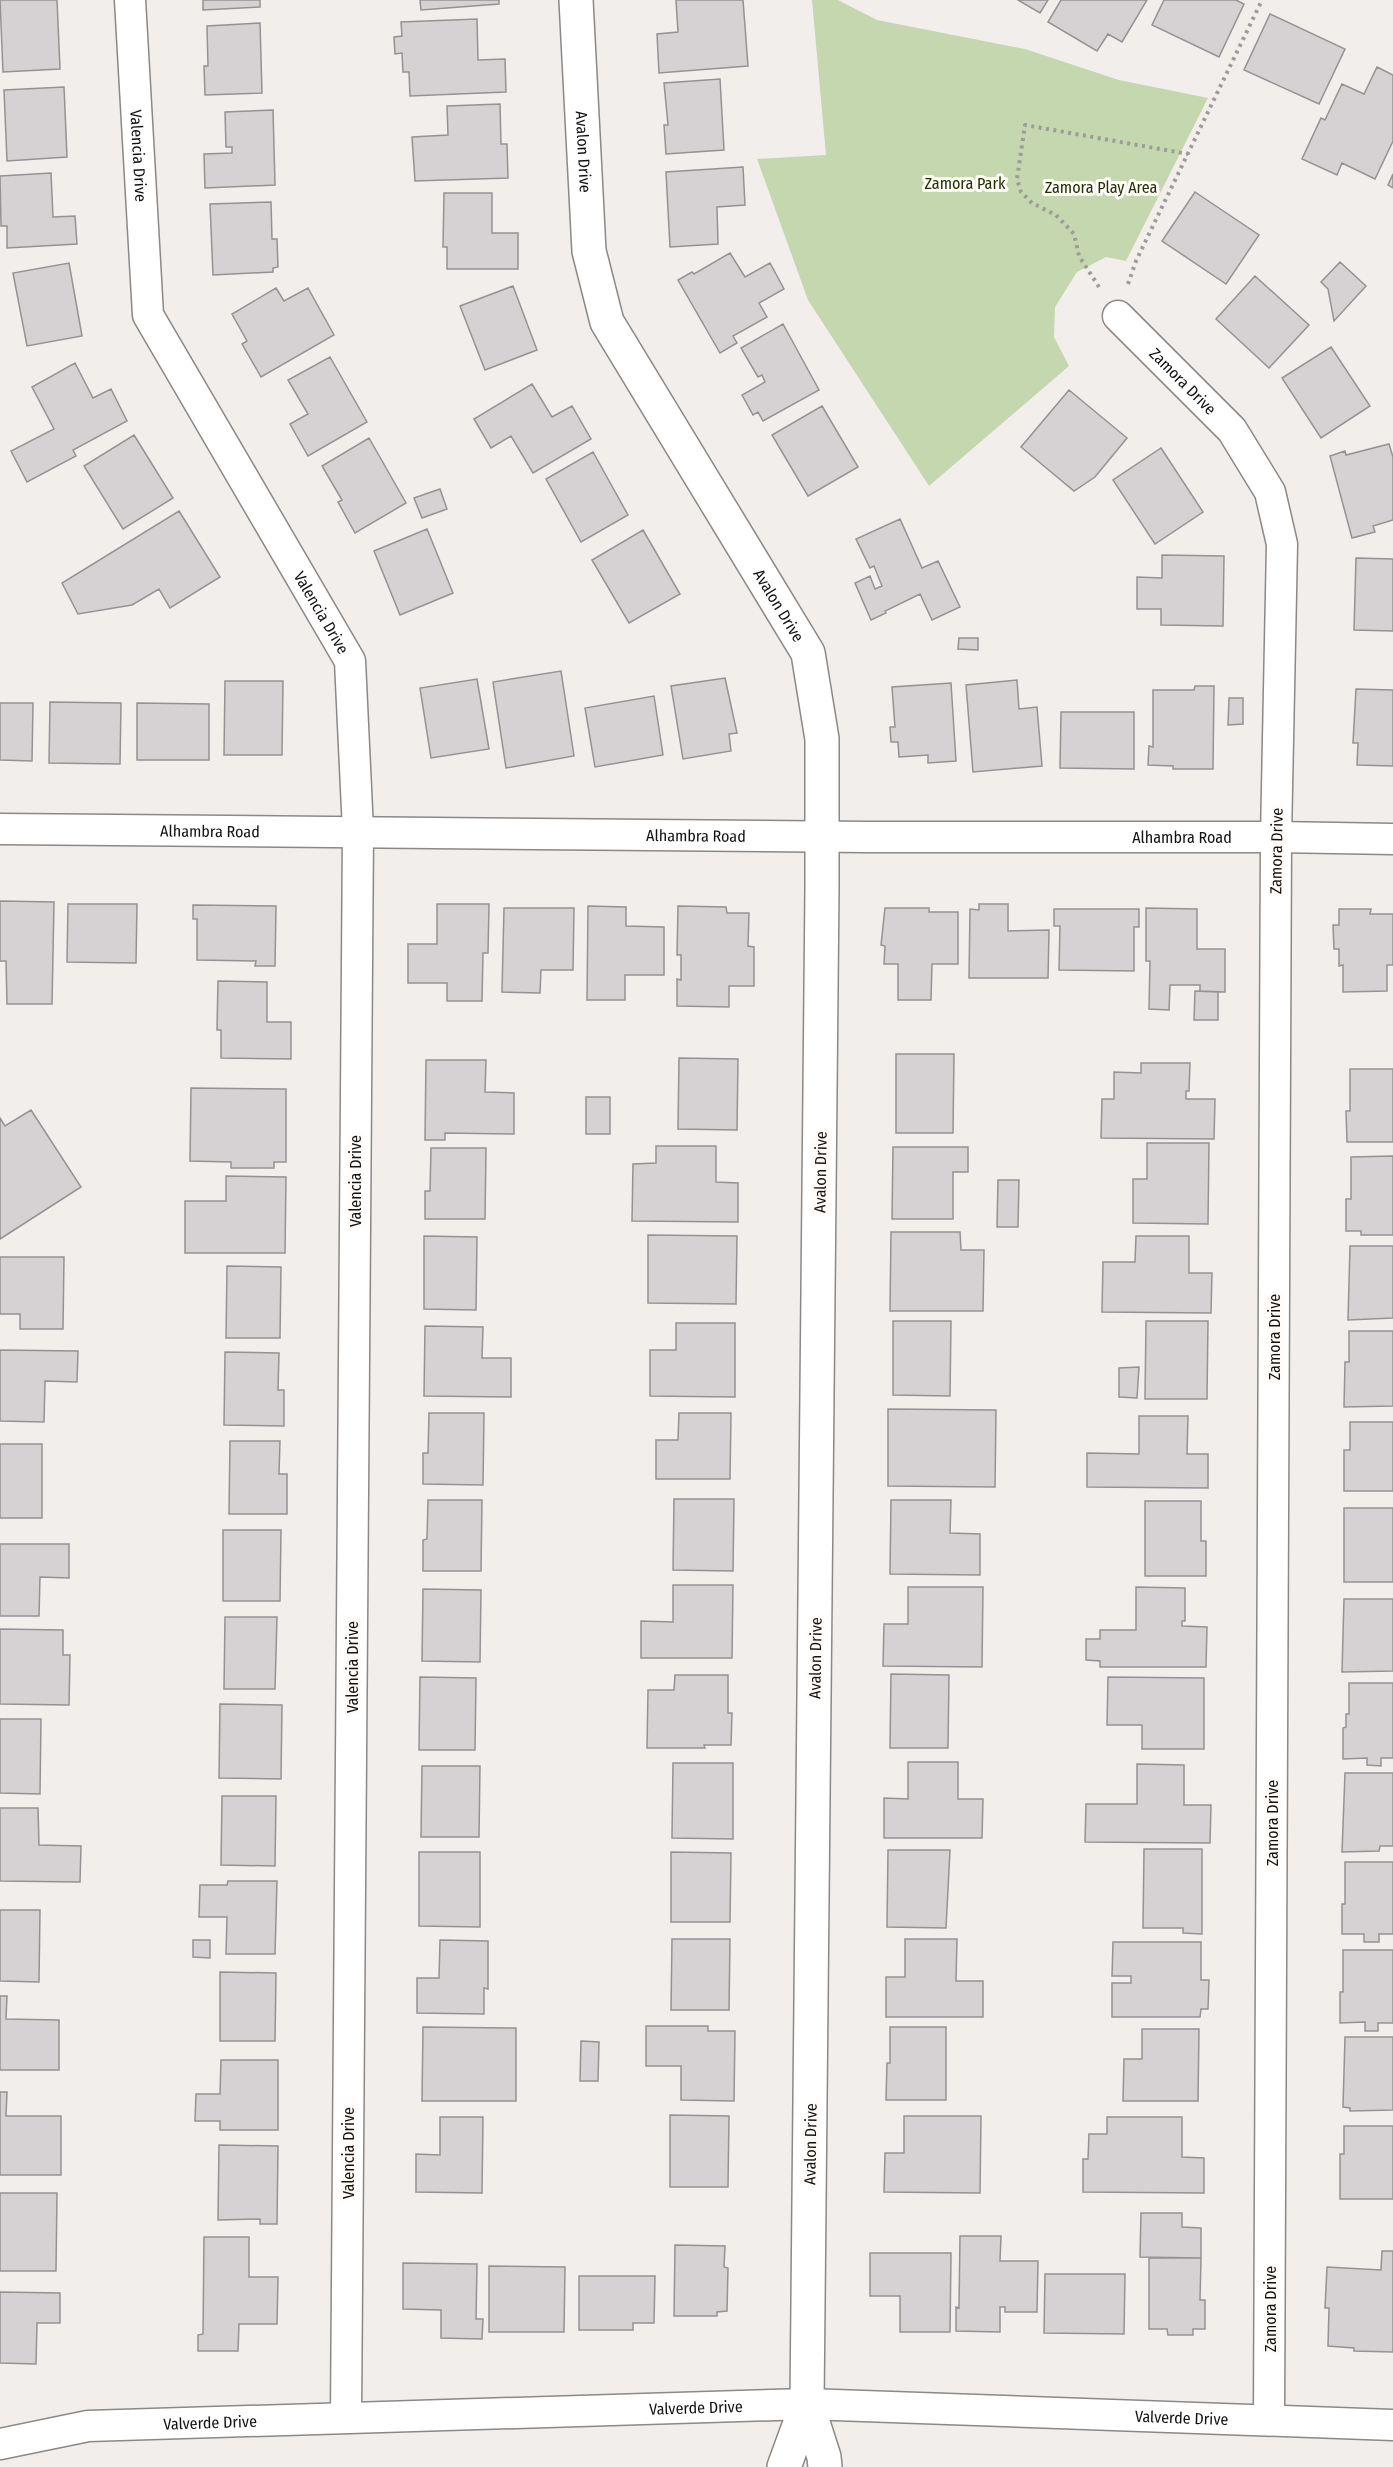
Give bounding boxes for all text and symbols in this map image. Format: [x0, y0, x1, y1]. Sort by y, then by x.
street label: Valencia Drive [126, 109, 151, 202]
street label: Avalon Drive [572, 111, 595, 193]
park label: Zamora Park [925, 174, 1006, 193]
park label: Zamora Play Area [1045, 178, 1157, 197]
street label: Zamora Drive [1145, 344, 1220, 419]
street label: Avalon Drive [749, 566, 808, 645]
street label: Valencia Drive [290, 568, 353, 657]
street label: Zamora Drive [1266, 808, 1287, 894]
street label: Alhambra Road [160, 821, 260, 841]
street label: Alhambra Road [646, 826, 746, 846]
street label: Alhambra Road [1132, 828, 1232, 847]
street label: Avalon Drive [810, 1131, 831, 1213]
street label: Valencia Drive [346, 1135, 365, 1227]
street label: Zamora Drive [1265, 1294, 1284, 1380]
street label: Avalon Drive [805, 1617, 826, 1699]
street label: Valencia Drive [343, 1621, 362, 1713]
street label: Zamora Drive [1263, 1780, 1282, 1866]
street label: Avalon Drive [800, 2103, 821, 2185]
street label: Valencia Drive [339, 2107, 358, 2199]
street label: Zamora Drive [1261, 2266, 1280, 2352]
street label: Valverde Drive [649, 2397, 743, 2419]
street label: Valverde Drive [1134, 2407, 1229, 2429]
street label: Valverde Drive [163, 2412, 257, 2434]

